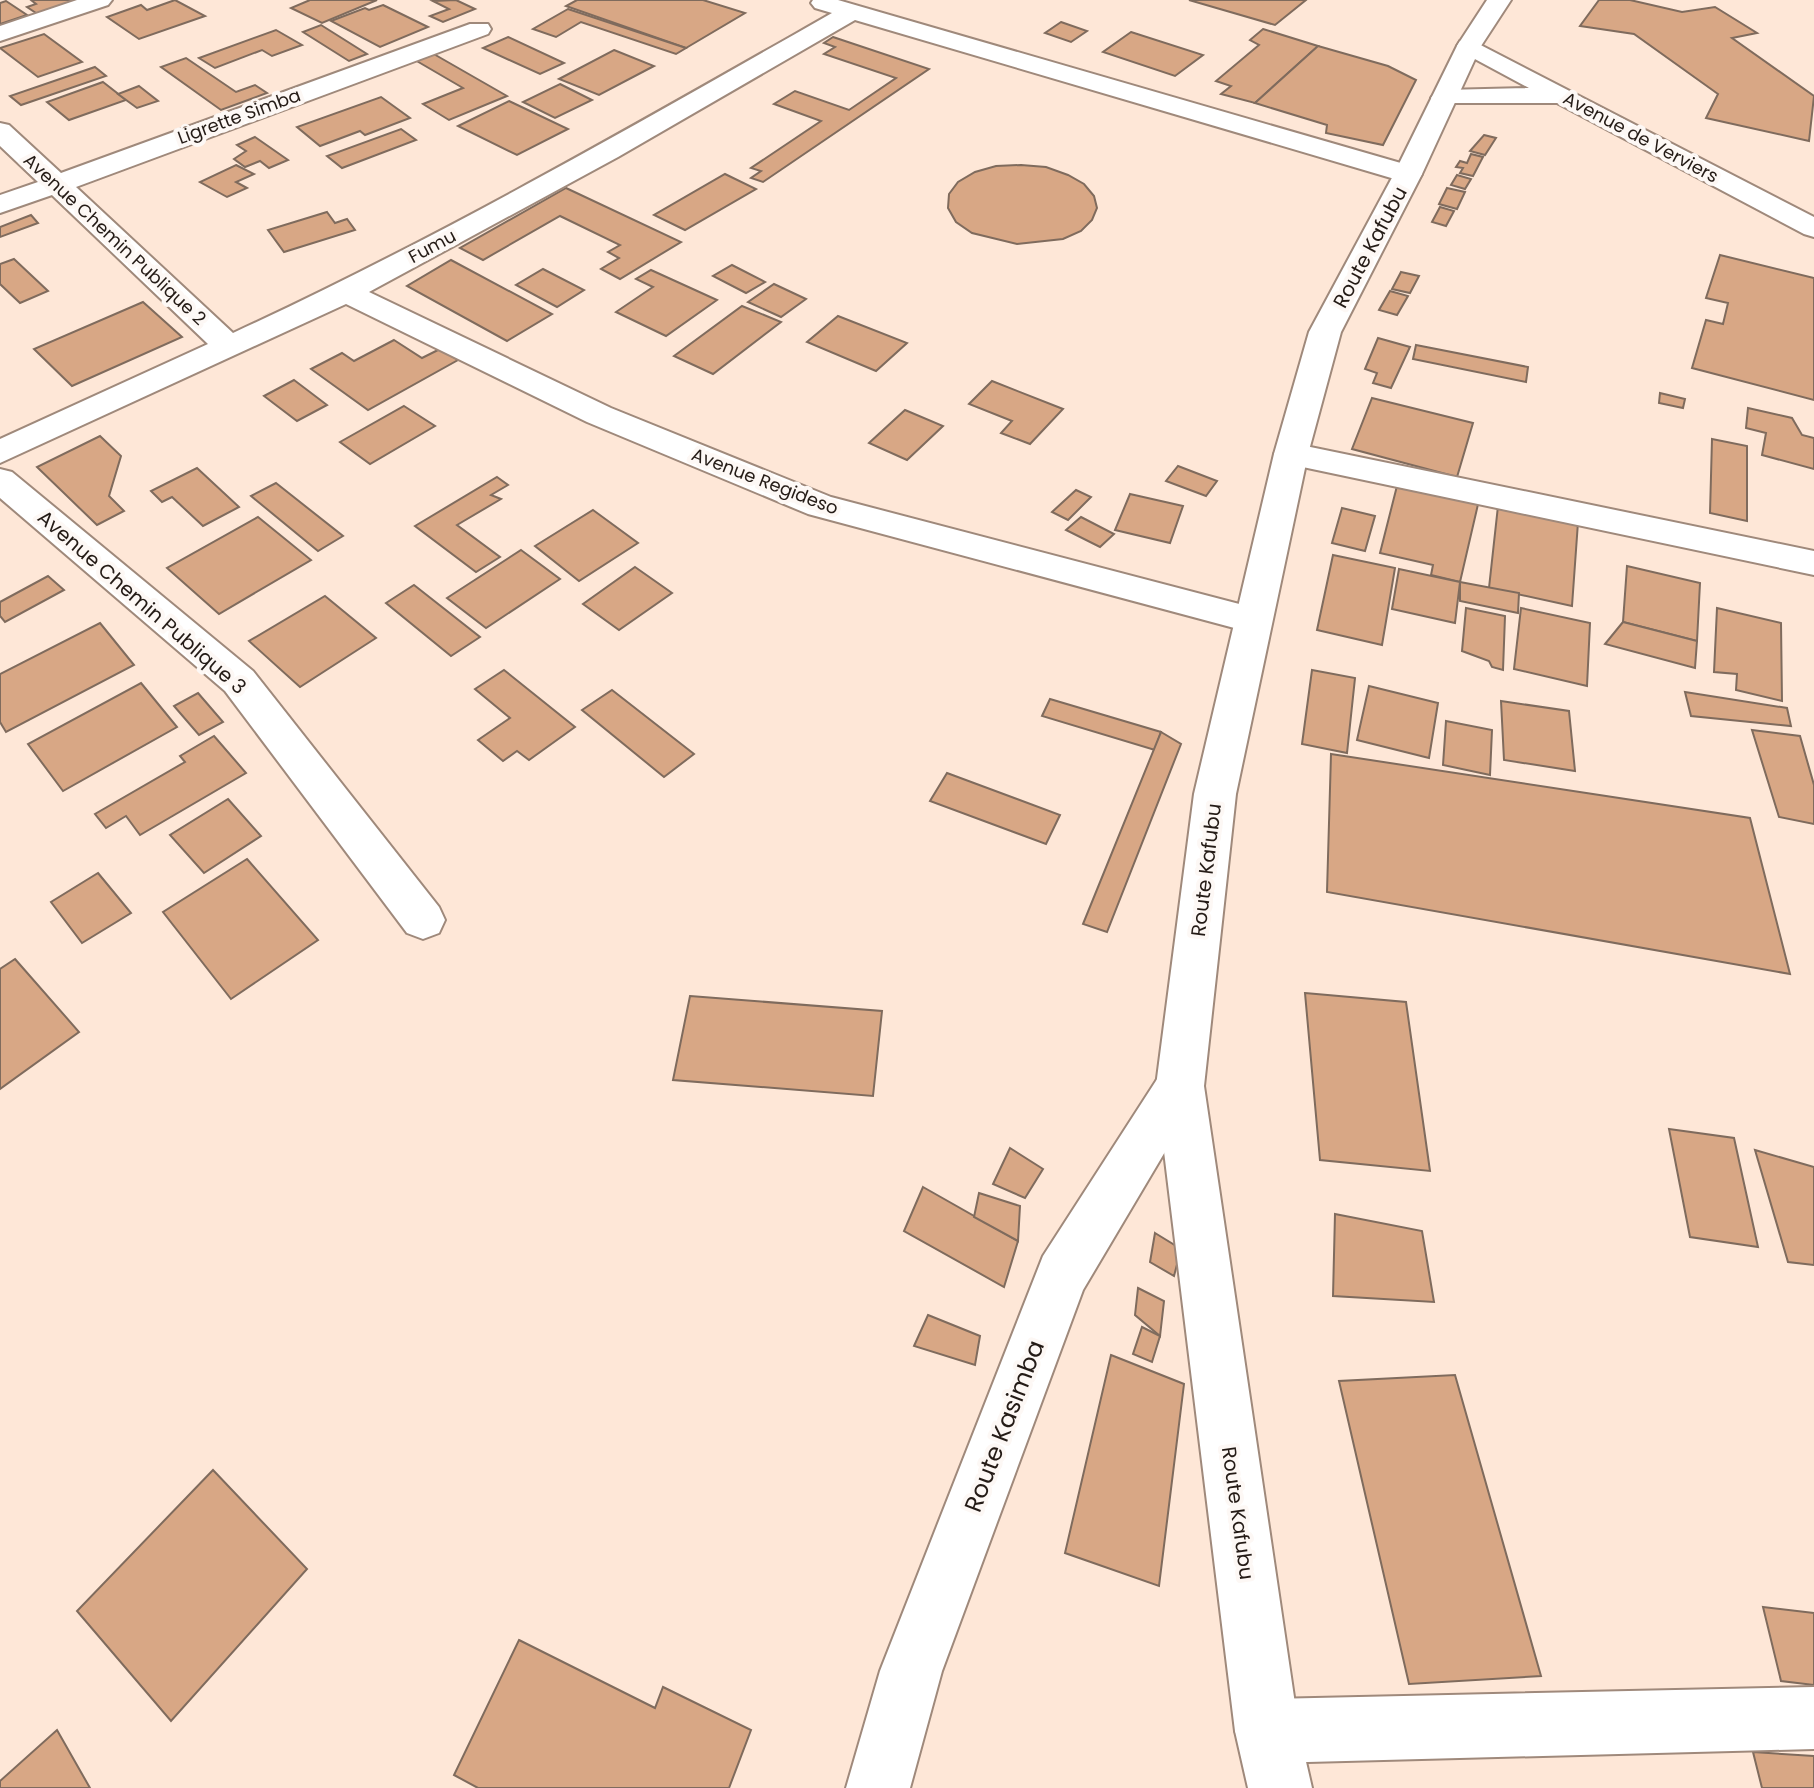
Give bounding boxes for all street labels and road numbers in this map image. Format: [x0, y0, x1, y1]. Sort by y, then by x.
street label: Ligrette Simba [174, 82, 304, 150]
street label: Avenue de Verviers [1559, 86, 1723, 188]
street label: Avenue Chemin Publique 2 [18, 148, 212, 330]
street label: Route Kafubu [1326, 181, 1414, 313]
street label: Fumu [404, 223, 460, 269]
street label: Avenue Regideso [688, 441, 842, 521]
street label: Avenue Chemin Publique 3 [32, 503, 252, 701]
street label: Route Kafubu [1184, 802, 1228, 938]
street label: Route Kasimba [956, 1335, 1052, 1517]
street label: Route Kafubu [1215, 1445, 1261, 1581]

